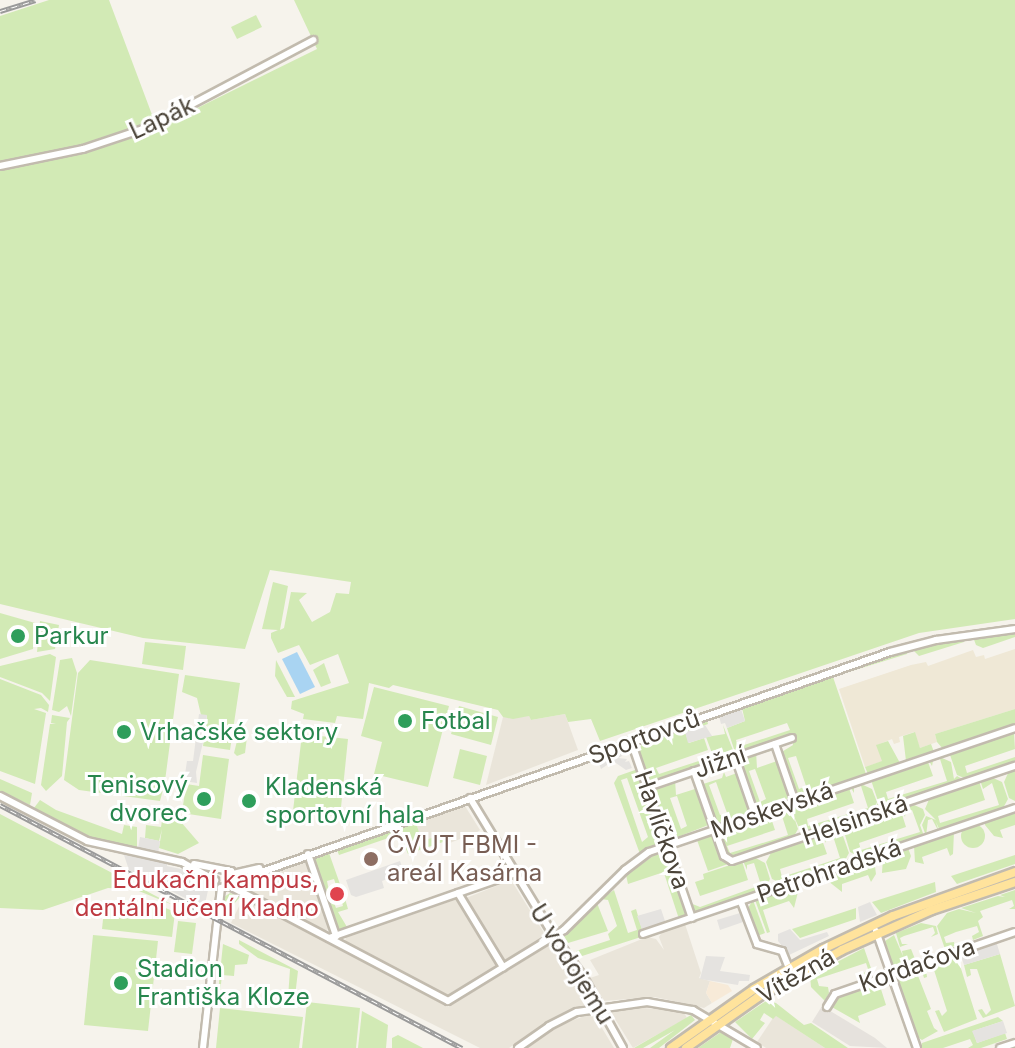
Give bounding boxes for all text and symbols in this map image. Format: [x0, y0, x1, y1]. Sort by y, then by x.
street label: Lapák [125, 90, 199, 146]
place label: Parkur [34, 622, 109, 650]
marker: Parkur [9, 627, 27, 645]
street label: Sportovců [584, 704, 704, 770]
place label: Fotbal [421, 707, 491, 735]
marker: Fotbal [396, 712, 414, 730]
place label: Vrhačské sektory [140, 718, 338, 746]
marker: Vrhačské sektory [115, 723, 133, 741]
street label: Jižní [690, 740, 750, 784]
street label: Havlíčkova [628, 767, 696, 893]
place label: Tenisový dvorec [87, 771, 188, 827]
place label: Kladenská sportovní hala [265, 773, 425, 829]
street label: Moskevská [707, 776, 837, 844]
street label: Helsinská [798, 789, 912, 851]
marker: Tenisový dvorec [195, 790, 213, 808]
marker: Kladenská sportovní hala [240, 792, 258, 810]
place label: ČVUT FBMI - areál Kasárna [387, 831, 542, 887]
street label: Petrohradská [753, 833, 905, 909]
marker: ČVUT FBMI - areál Kasárna [362, 850, 380, 868]
place label: Edukační kampus, dentální učení Kladno [75, 866, 319, 922]
marker: Edukační kampus, dentální učení Kladno [326, 883, 348, 905]
street label: U vodojemu [524, 899, 620, 1029]
street label: Kordačova [855, 932, 979, 998]
street label: Vítězná [752, 942, 840, 1010]
place label: Stadion Františka Kloze [137, 955, 310, 1011]
marker: Stadion Františka Kloze [112, 974, 130, 992]

